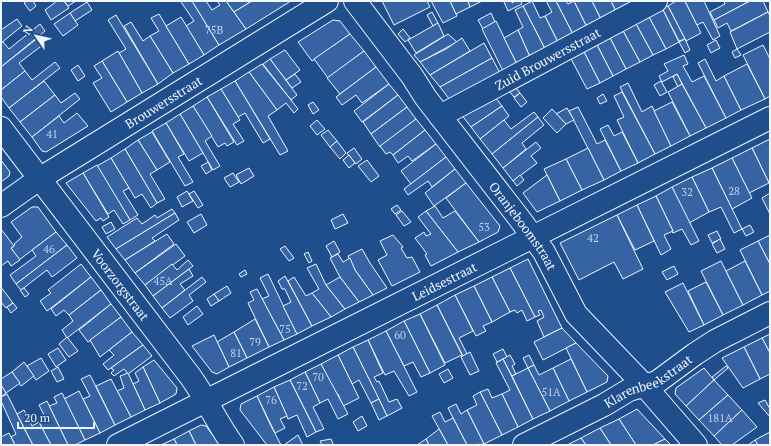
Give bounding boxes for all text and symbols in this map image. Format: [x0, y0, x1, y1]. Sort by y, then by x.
north arrow [16, 16, 56, 56]
text: N [20, 22, 36, 38]
house number: 75B [205, 23, 223, 37]
street label: Zuid Brouwersstraat [492, 23, 604, 94]
street label: Brouwersstraat [122, 71, 206, 133]
house number: 41 [46, 127, 58, 141]
street label: Oranjeboomstraat [485, 178, 561, 274]
house number: 28 [728, 184, 740, 198]
house number: 32 [681, 185, 693, 199]
house number: 53 [478, 220, 490, 234]
house number: 42 [587, 231, 599, 245]
house number: 46 [43, 242, 55, 256]
street label: Voorzorgstraat [87, 245, 154, 324]
street label: Leidsestraat [409, 257, 480, 305]
house number: 45A [153, 274, 173, 288]
house number: 75 [279, 322, 291, 336]
house number: 60 [394, 328, 406, 342]
house number: 79 [249, 335, 261, 349]
house number: 81 [230, 346, 242, 360]
street label: Klarenbeekstraat [600, 350, 696, 412]
house number: 70 [312, 370, 324, 384]
house number: 72 [296, 379, 308, 393]
house number: 51A [541, 385, 561, 399]
house number: 76 [265, 393, 277, 407]
scale bar [18, 404, 94, 430]
text: 20 m [24, 410, 51, 425]
house number: 181A [707, 411, 733, 425]

